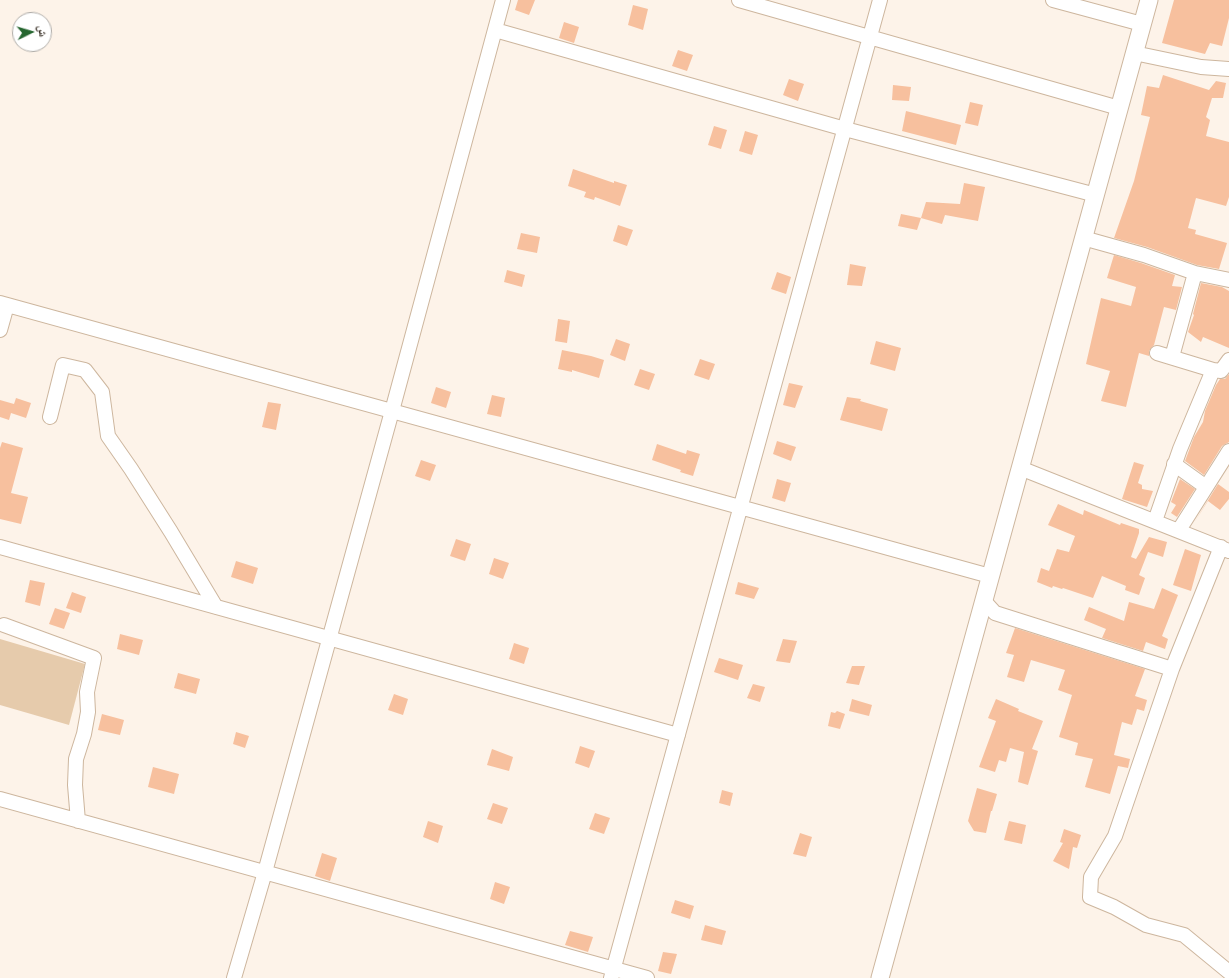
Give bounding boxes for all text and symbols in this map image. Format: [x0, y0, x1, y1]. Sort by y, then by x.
north arrow [12, 12, 52, 52]
text: ش [36, 25, 49, 37]

